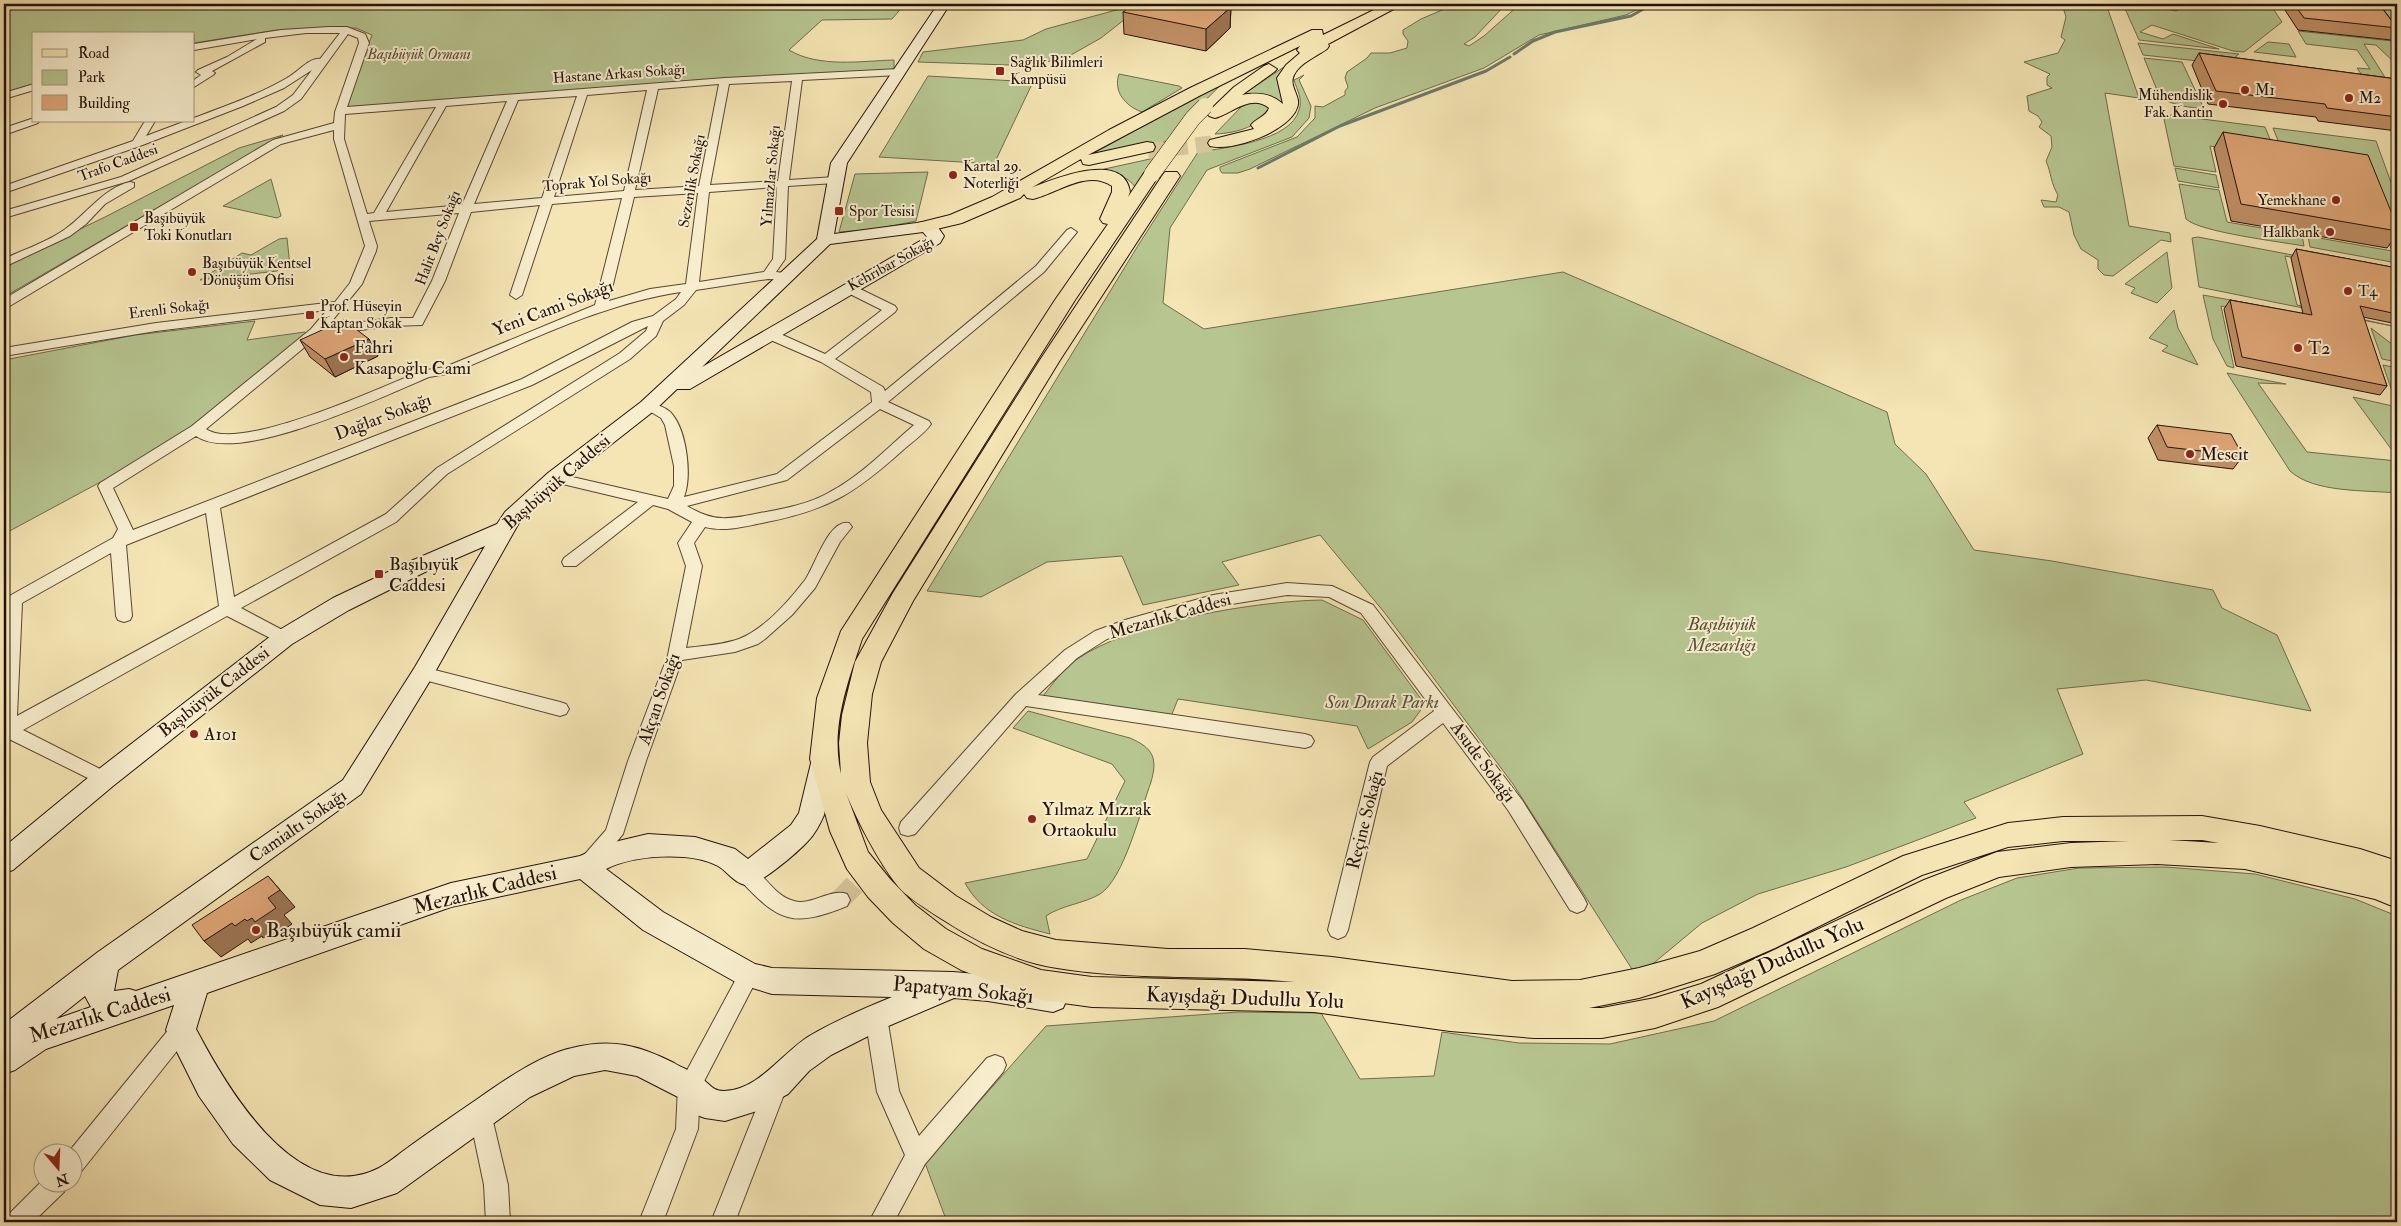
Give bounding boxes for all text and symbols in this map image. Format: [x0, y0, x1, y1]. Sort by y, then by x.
legend [32, 32, 195, 122]
text: Road [78, 44, 110, 63]
park label: Başıbüyük Ormanı [366, 45, 471, 64]
place label: Sağlık Bilimleri Kampüsü [1010, 53, 1103, 90]
street label: Hastane Arkası Sokağı [552, 60, 686, 88]
marker: Sağlık Bilimleri Kampüsü [994, 65, 1006, 77]
text: Park [78, 68, 105, 87]
place label: M1 [2255, 81, 2275, 100]
marker: M1 [2239, 84, 2251, 96]
place label: Mühendislik Fak. Kantin [2138, 86, 2213, 122]
place label: M2 [2359, 89, 2382, 108]
marker: M2 [2343, 92, 2355, 104]
text: Building [78, 94, 130, 113]
marker: Mühendislik Fak. Kantin [2217, 98, 2229, 110]
street label: Yılmazlar Sokağı [757, 124, 785, 228]
street label: Sezenlik Sokağı [674, 133, 710, 229]
street label: Trafo Caddesi [75, 140, 161, 186]
place label: Kartal 29. Noterliği [963, 157, 1022, 193]
street label: Toprak Yol Sokağı [542, 168, 652, 197]
marker: Kartal 29. Noterliği [947, 169, 959, 181]
street label: Halit Bey Sokağı [411, 188, 465, 288]
place label: Yemekhane [2258, 191, 2326, 210]
marker: Yemekhane [2330, 194, 2342, 206]
place label: Spor Tesisi [849, 202, 915, 222]
marker: Spor Tesisi [833, 205, 845, 217]
place label: Başıbüyük Toki Konutları [144, 209, 232, 245]
marker: Başıbüyük Toki Konutları [128, 221, 140, 233]
place label: Halkbank [2262, 223, 2320, 242]
marker: Halkbank [2324, 226, 2336, 238]
street label: Kehribar Sokağı [844, 232, 938, 296]
place label: Başıbüyük Kentsel Dönüşüm Ofisi [202, 254, 311, 290]
marker: Başıbüyük Kentsel Dönüşüm Ofisi [186, 266, 198, 278]
street label: Yeni Cami Sokağı [489, 274, 617, 342]
place label: T4 [2358, 282, 2378, 301]
marker: T4 [2342, 285, 2354, 297]
street label: Erenli Sokağı [127, 295, 211, 323]
place label: Prof. Hüseyin Kaptan Sokak [320, 297, 402, 334]
marker: Prof. Hüseyin Kaptan Sokak [304, 309, 316, 321]
place label: Fahri Kasapoğlu Cami [354, 336, 471, 380]
place label: T2 [2308, 337, 2331, 360]
marker: T2 [2292, 342, 2304, 354]
marker: Fahri Kasapoğlu Cami [338, 351, 350, 363]
street label: Dağlar Sokağı [331, 388, 435, 446]
street label: Başıbüyük Caddesi [499, 429, 615, 535]
place label: Mescit [2200, 443, 2249, 466]
marker: Mescit [2184, 448, 2196, 460]
place label: Başıbıyük Caddesi [389, 553, 459, 597]
marker: Başıbıyük Caddesi [373, 568, 385, 580]
street label: Mezarlık Caddesi [1106, 588, 1234, 644]
park label: Başıbüyük Mezarlığı [1687, 613, 1756, 657]
street label: Başıbüyük Caddesi [154, 641, 274, 742]
street label: Akçan Sokağı [632, 650, 685, 749]
park label: Son Durak Parkı [1324, 691, 1439, 714]
street label: Asude Sokağı [1445, 716, 1521, 807]
place label: A101 [203, 723, 237, 746]
marker: A101 [188, 728, 200, 740]
street label: Reçine Sokağı [1342, 768, 1388, 872]
street label: Camialtı Sokağı [245, 784, 351, 868]
place label: Yılmaz Mızrak Ortaokulu [1042, 798, 1152, 842]
marker: Yılmaz Mızrak Ortaokulu [1026, 813, 1038, 825]
street label: Mezarlık Caddesi [410, 859, 560, 921]
street label: Kayışdağı Dudullu Yolu [1676, 910, 1868, 1016]
place label: Başıbüyük camii [266, 917, 402, 944]
marker: Başıbüyük camii [250, 924, 262, 936]
street label: Papatyam Sokağı [892, 970, 1035, 1010]
street label: Mezarlık Caddesi [26, 981, 175, 1049]
street label: Kayışdağı Dudullu Yolu [1146, 981, 1345, 1015]
north arrow [32, 1144, 82, 1194]
text: N [53, 1169, 72, 1190]

